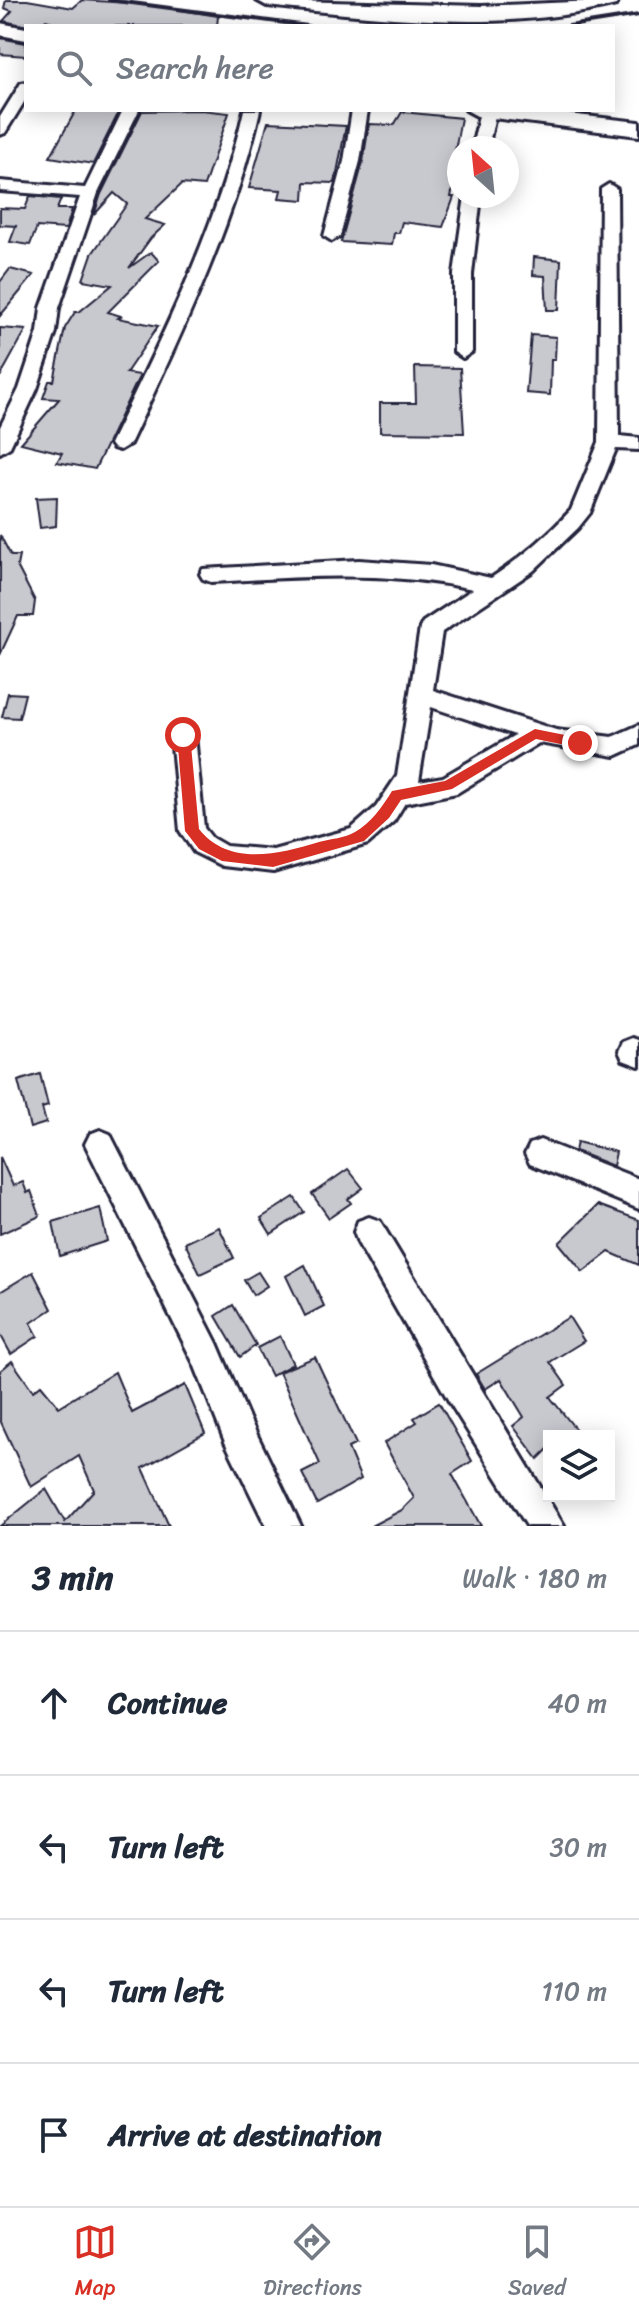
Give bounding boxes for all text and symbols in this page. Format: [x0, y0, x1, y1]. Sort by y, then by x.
search box [24, 24, 615, 112]
text: Search here [116, 41, 274, 95]
icon: search [52, 46, 96, 90]
north arrow [447, 136, 519, 208]
route start [165, 717, 201, 753]
route end [562, 725, 598, 761]
map controls [543, 1430, 615, 1502]
button: layers [543, 1430, 615, 1502]
text: 3 min [32, 1548, 113, 1608]
text: Walk · 180 m [462, 1555, 607, 1601]
text: Continue [108, 1676, 227, 1730]
text: 40 m [548, 1680, 607, 1726]
icon: ahead [32, 1681, 76, 1725]
text: Turn left [108, 1820, 224, 1874]
text: 30 m [550, 1824, 607, 1870]
icon: left [32, 1825, 76, 1869]
text: Turn left [108, 1964, 224, 2018]
text: 110 m [542, 1968, 607, 2014]
icon: left [32, 1969, 76, 2013]
text: Arrive at destination [108, 2108, 382, 2162]
icon: arrive [32, 2113, 76, 2157]
tab: Map [73, 2220, 117, 2307]
tab: Directions [263, 2220, 362, 2307]
tab: Saved [508, 2220, 566, 2307]

